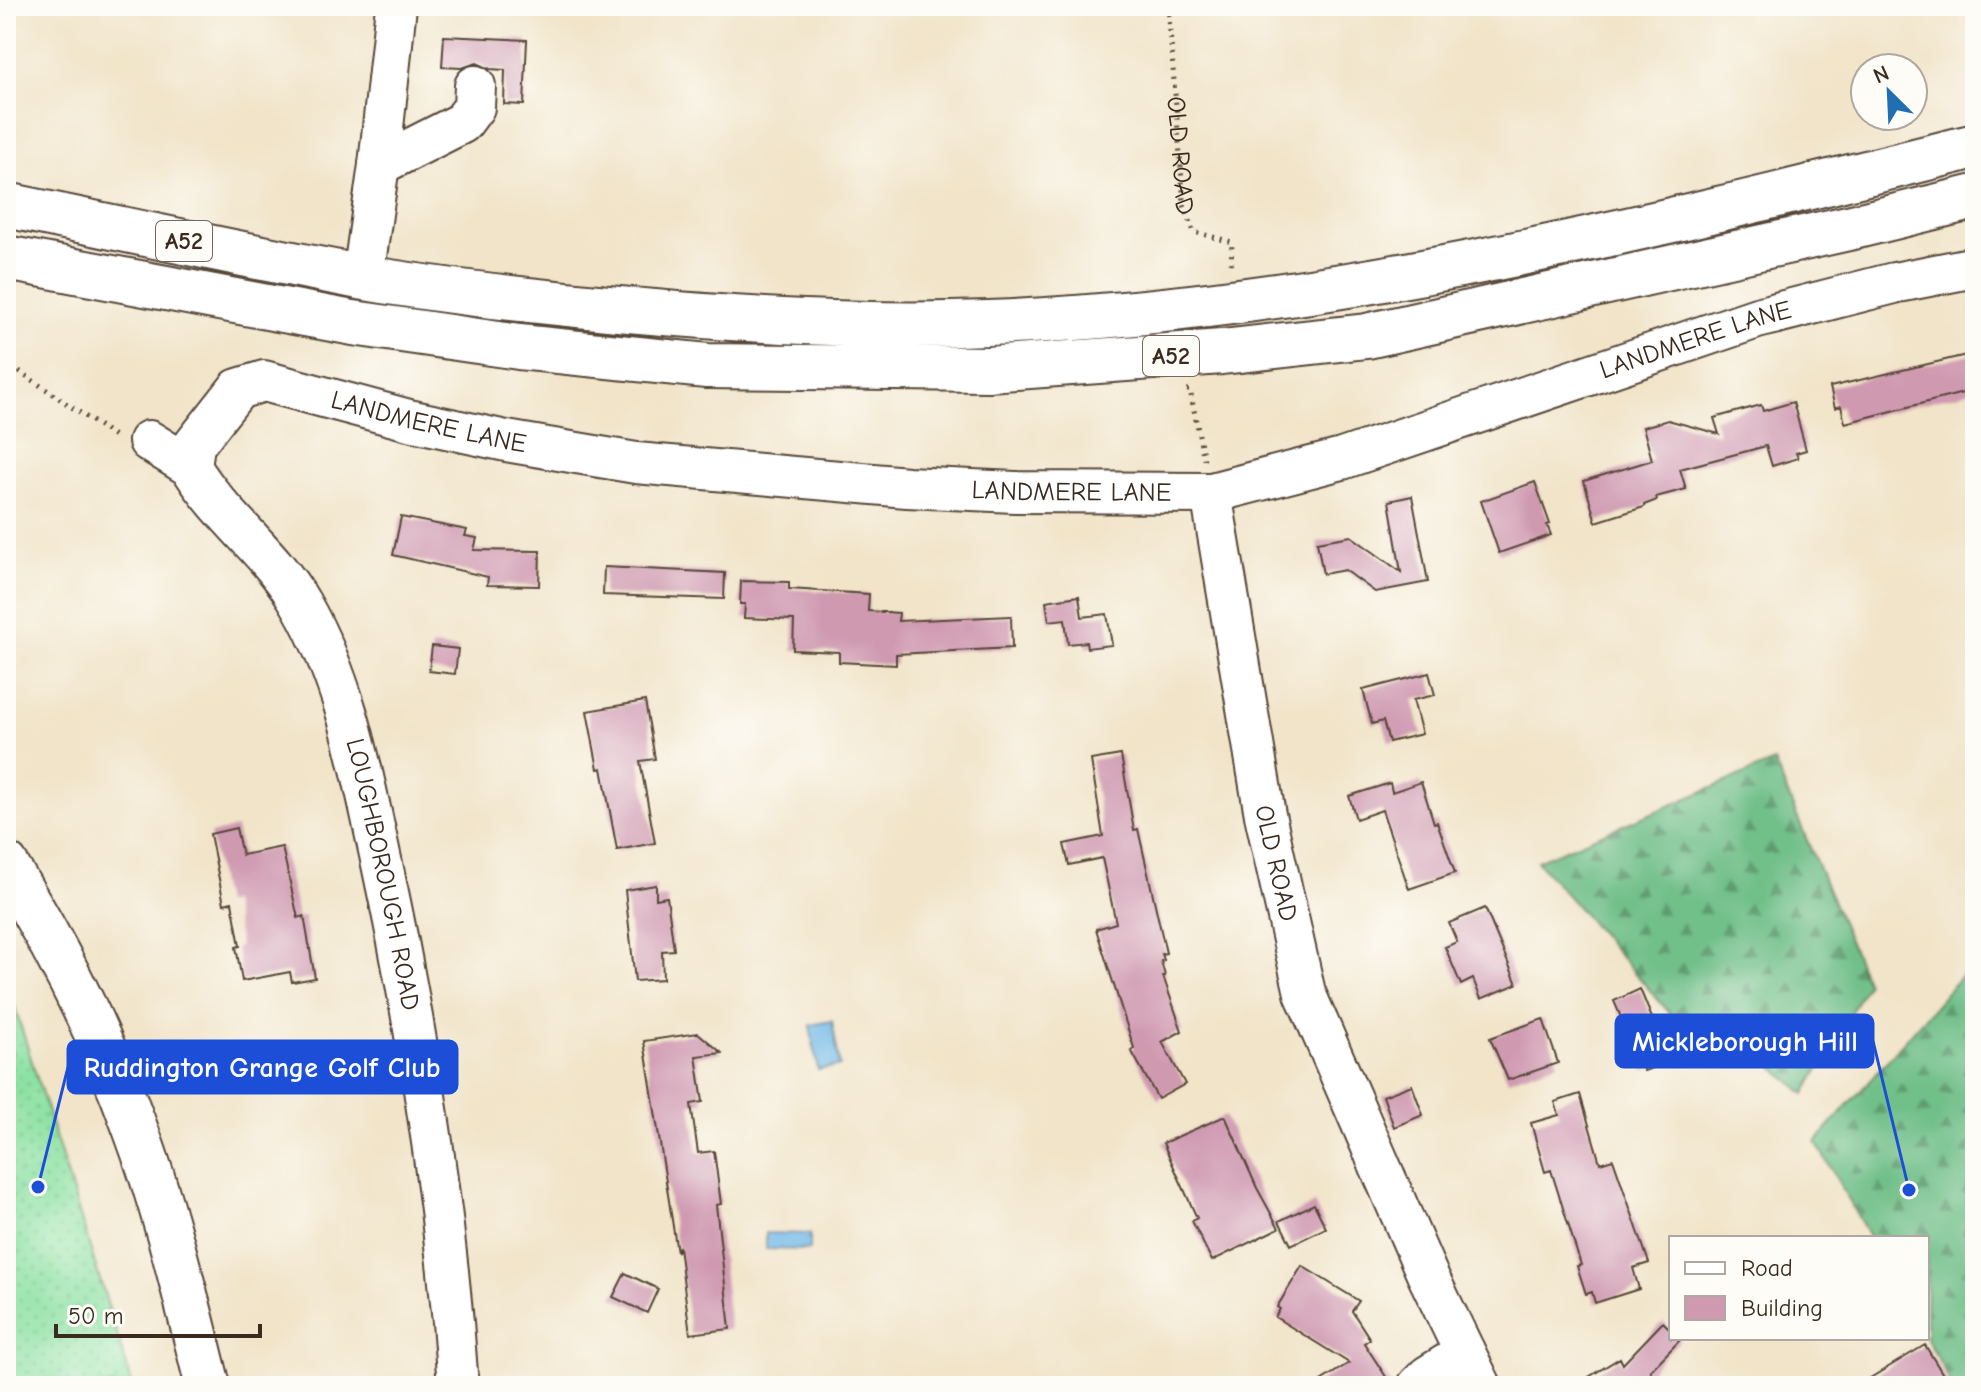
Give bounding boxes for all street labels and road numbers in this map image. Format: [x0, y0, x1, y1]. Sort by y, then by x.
street label: OLD ROAD [1160, 95, 1201, 219]
road number: A52 [156, 221, 212, 261]
street label: LANDMERE LANE [1596, 295, 1794, 385]
road number: A52 [1143, 336, 1199, 376]
street label: LANDMERE LANE [328, 385, 529, 459]
street label: LANDMERE LANE [971, 475, 1172, 508]
street label: LOUGHBOROUGH ROAD [339, 735, 426, 1013]
street label: OLD ROAD [1249, 803, 1303, 924]

